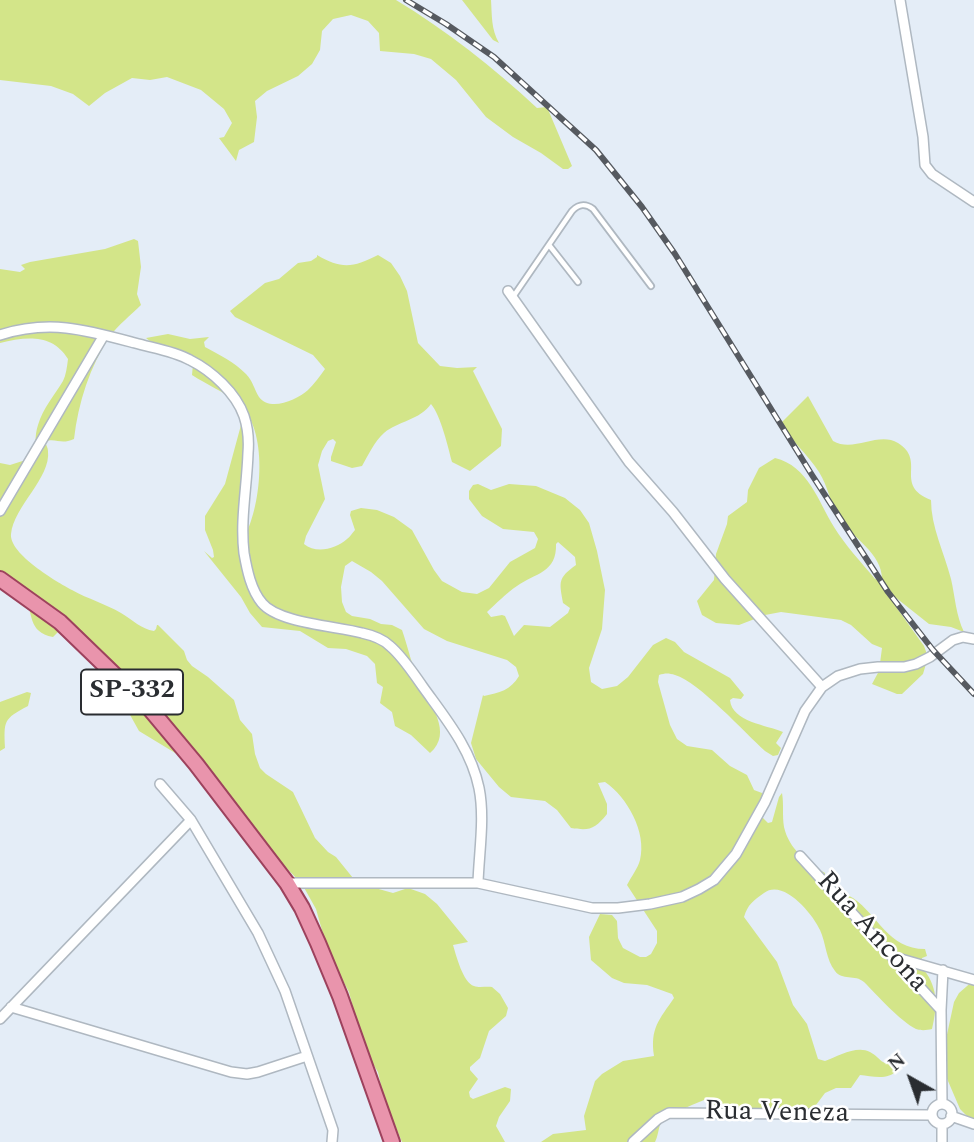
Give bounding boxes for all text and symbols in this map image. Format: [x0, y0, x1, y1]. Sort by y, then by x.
road number: SP-332 [81, 670, 183, 714]
street label: Rua Ancona [808, 866, 934, 1000]
north arrow [876, 1044, 946, 1114]
text: N [882, 1046, 912, 1079]
street label: Rua Veneza [704, 1096, 850, 1132]

